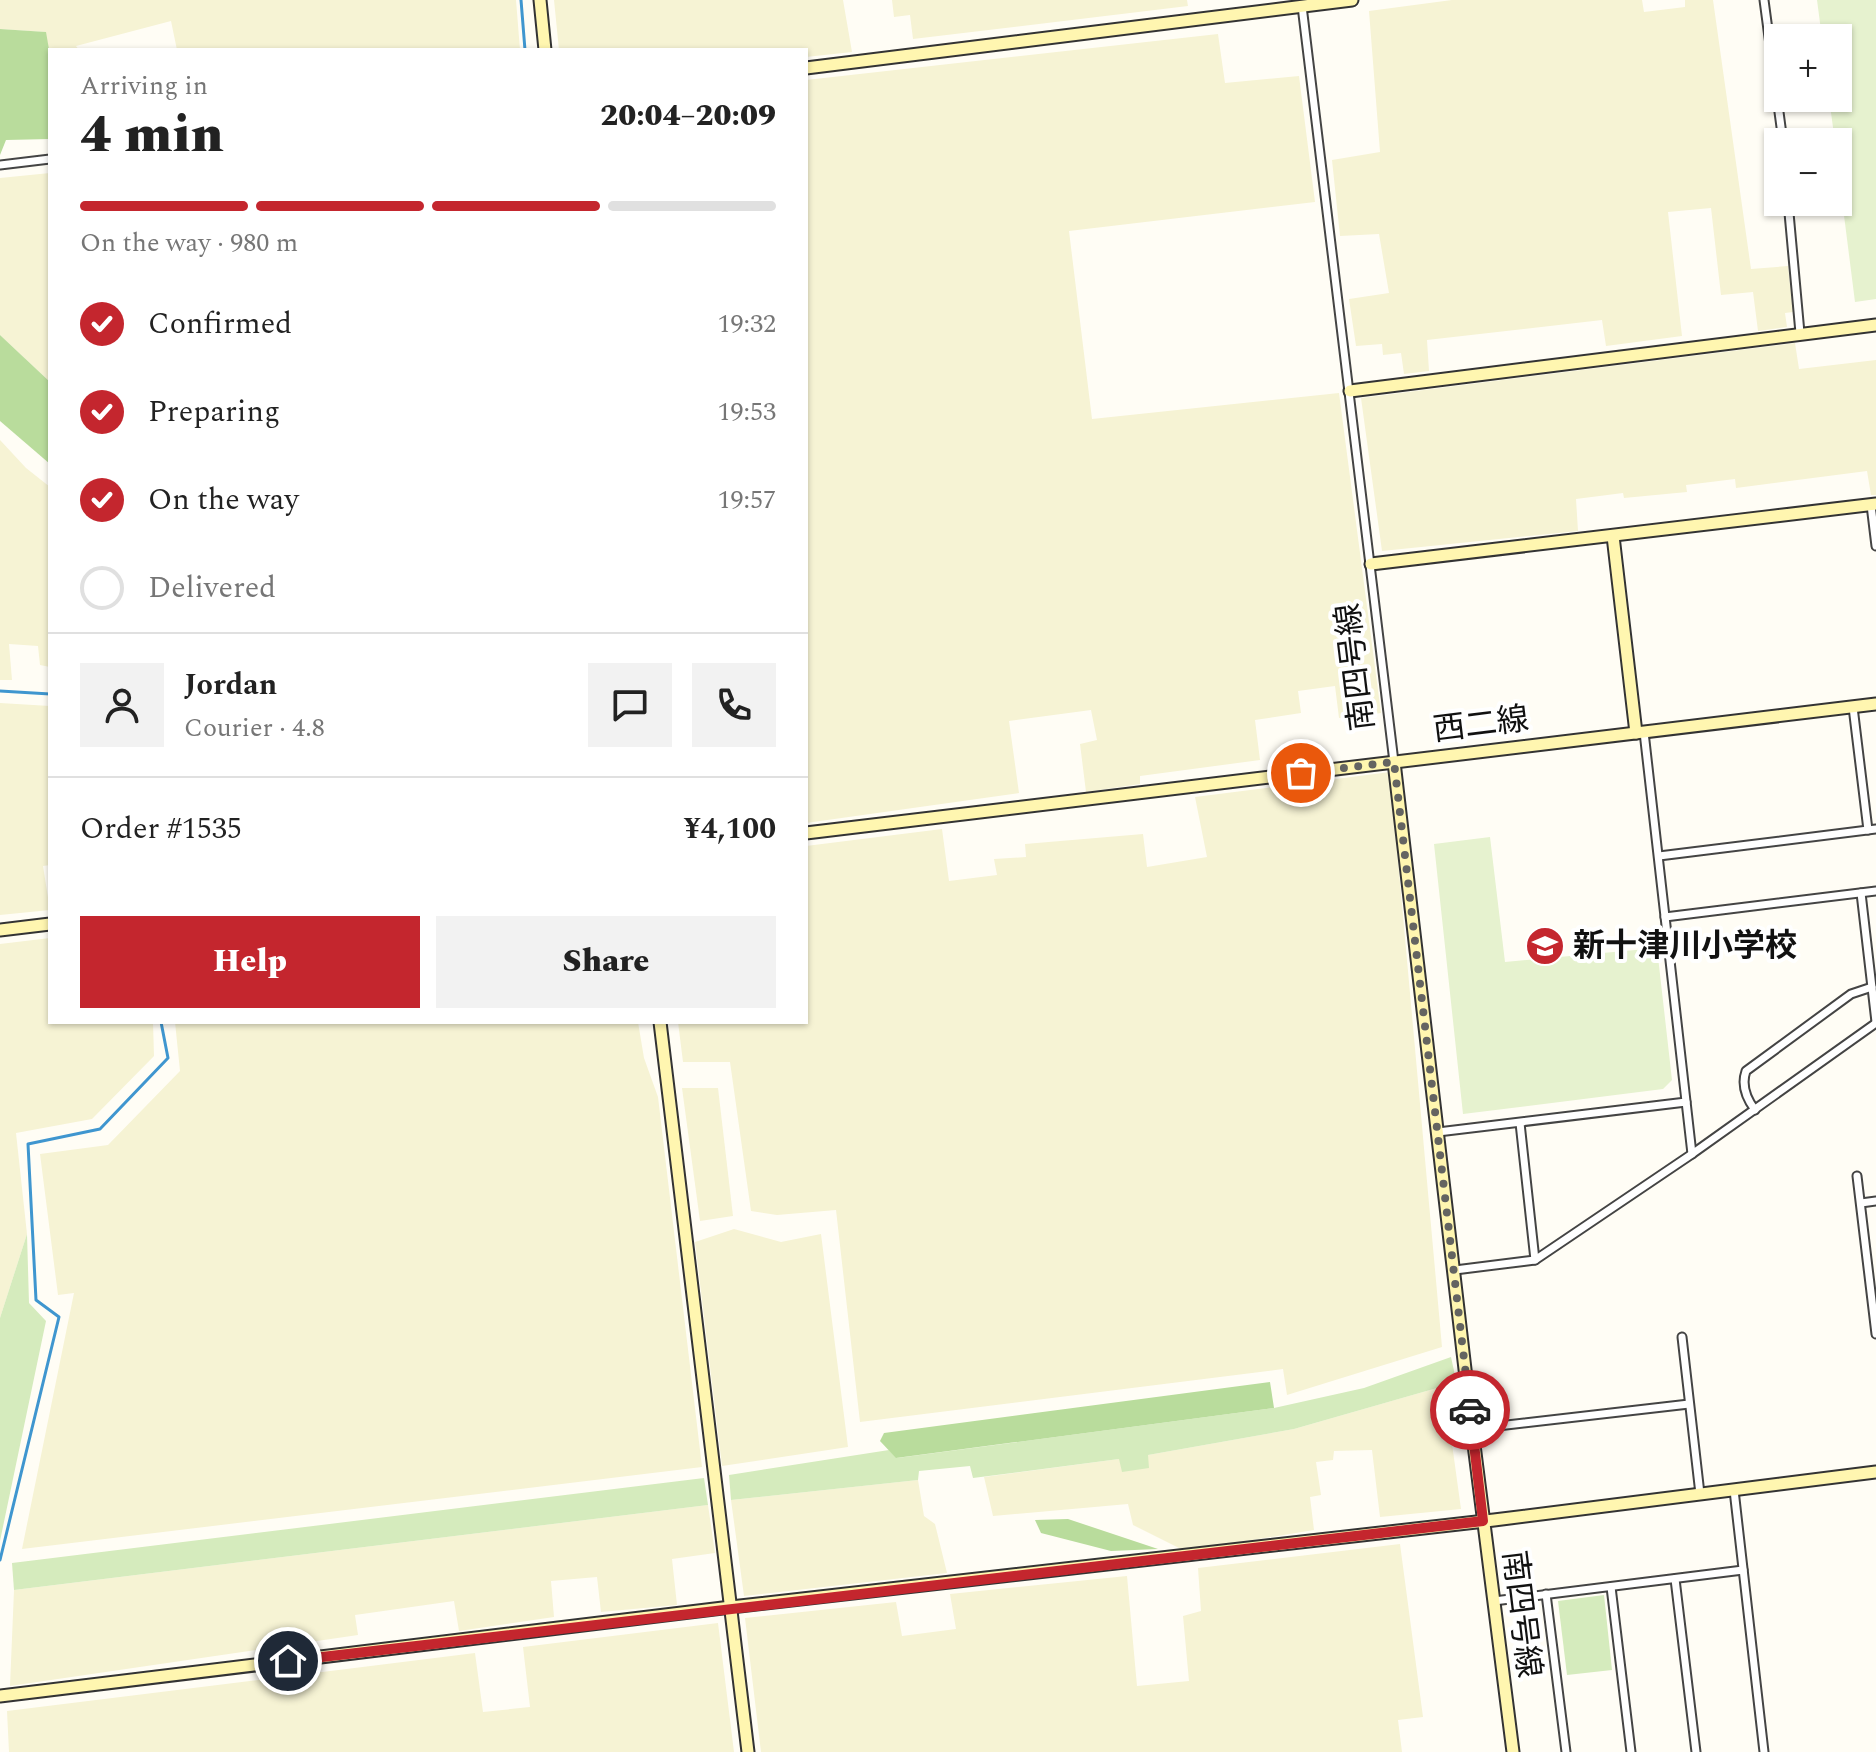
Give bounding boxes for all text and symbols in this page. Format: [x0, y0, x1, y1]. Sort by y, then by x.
map controls [1764, 24, 1852, 216]
button: + [1764, 24, 1852, 112]
text: Arriving in [80, 66, 208, 106]
text: 20:04–20:09 [600, 93, 776, 139]
text: 4 min [80, 96, 224, 175]
button: − [1764, 128, 1852, 216]
text: On the way · 980 m [80, 223, 298, 263]
text: Confirmed [148, 301, 292, 347]
icon: check [80, 302, 124, 346]
text: 19:32 [717, 304, 776, 344]
text: Preparing [148, 389, 280, 435]
icon: check [80, 390, 124, 434]
text: 19:53 [717, 392, 776, 432]
text: On the way [148, 477, 299, 523]
icon: check [80, 478, 124, 522]
text: 19:57 [717, 480, 776, 520]
text: Delivered [148, 565, 276, 611]
street label: 南四号線 [1324, 600, 1388, 734]
text: Jordan [184, 662, 277, 708]
button: person [80, 663, 164, 747]
button: chat [588, 663, 672, 747]
button: phone [692, 663, 776, 747]
street label: 西二線 [1430, 695, 1532, 755]
text: Courier · 4.8 [184, 708, 325, 748]
pin [1267, 739, 1335, 807]
icon: bag [1279, 751, 1323, 795]
text: Order #1535 [80, 806, 242, 852]
text: ¥4,100 [684, 806, 776, 852]
button: Help [80, 916, 420, 1008]
button: Share [436, 916, 776, 1008]
place label: 新十津川小学校 [1573, 922, 1797, 971]
school or university icon: 新十津川小学校 [1524, 925, 1566, 967]
courier [1430, 1370, 1510, 1450]
icon: car [1448, 1388, 1492, 1432]
street label: 南四号線 [1489, 1547, 1553, 1681]
pin [254, 1627, 322, 1695]
icon: home [266, 1639, 310, 1683]

